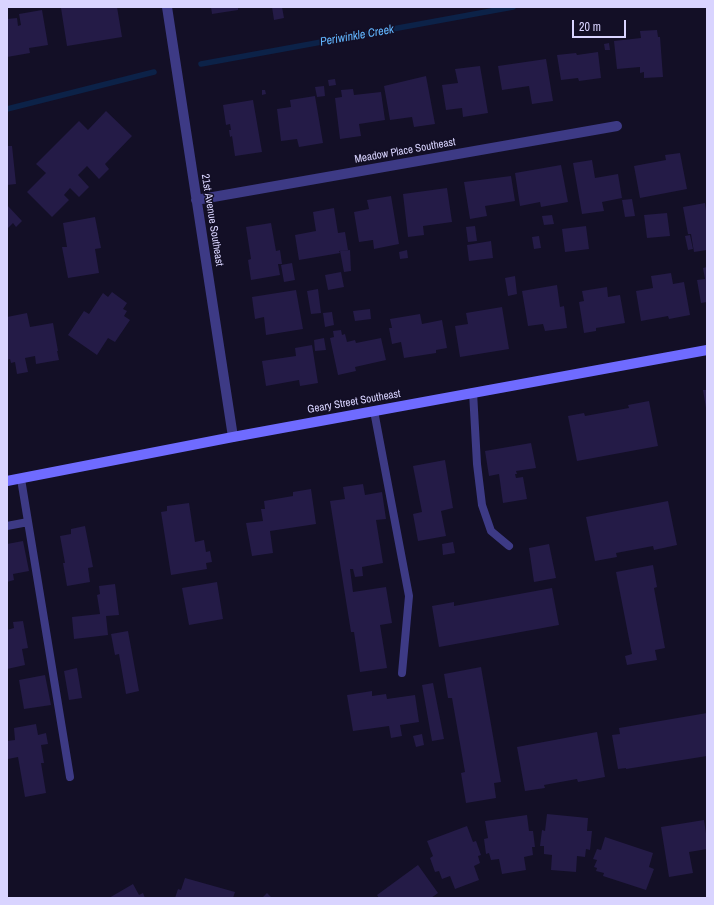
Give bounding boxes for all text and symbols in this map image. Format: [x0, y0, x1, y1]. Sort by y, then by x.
scale bar [574, 12, 628, 38]
text: 20 m [579, 19, 601, 35]
water label: Periwinkle Creek [319, 22, 395, 50]
street label: Meadow Place Southeast [353, 136, 457, 166]
street label: 21st Avenue Southeast [198, 173, 226, 267]
street label: Geary Street Southeast [306, 387, 402, 417]

